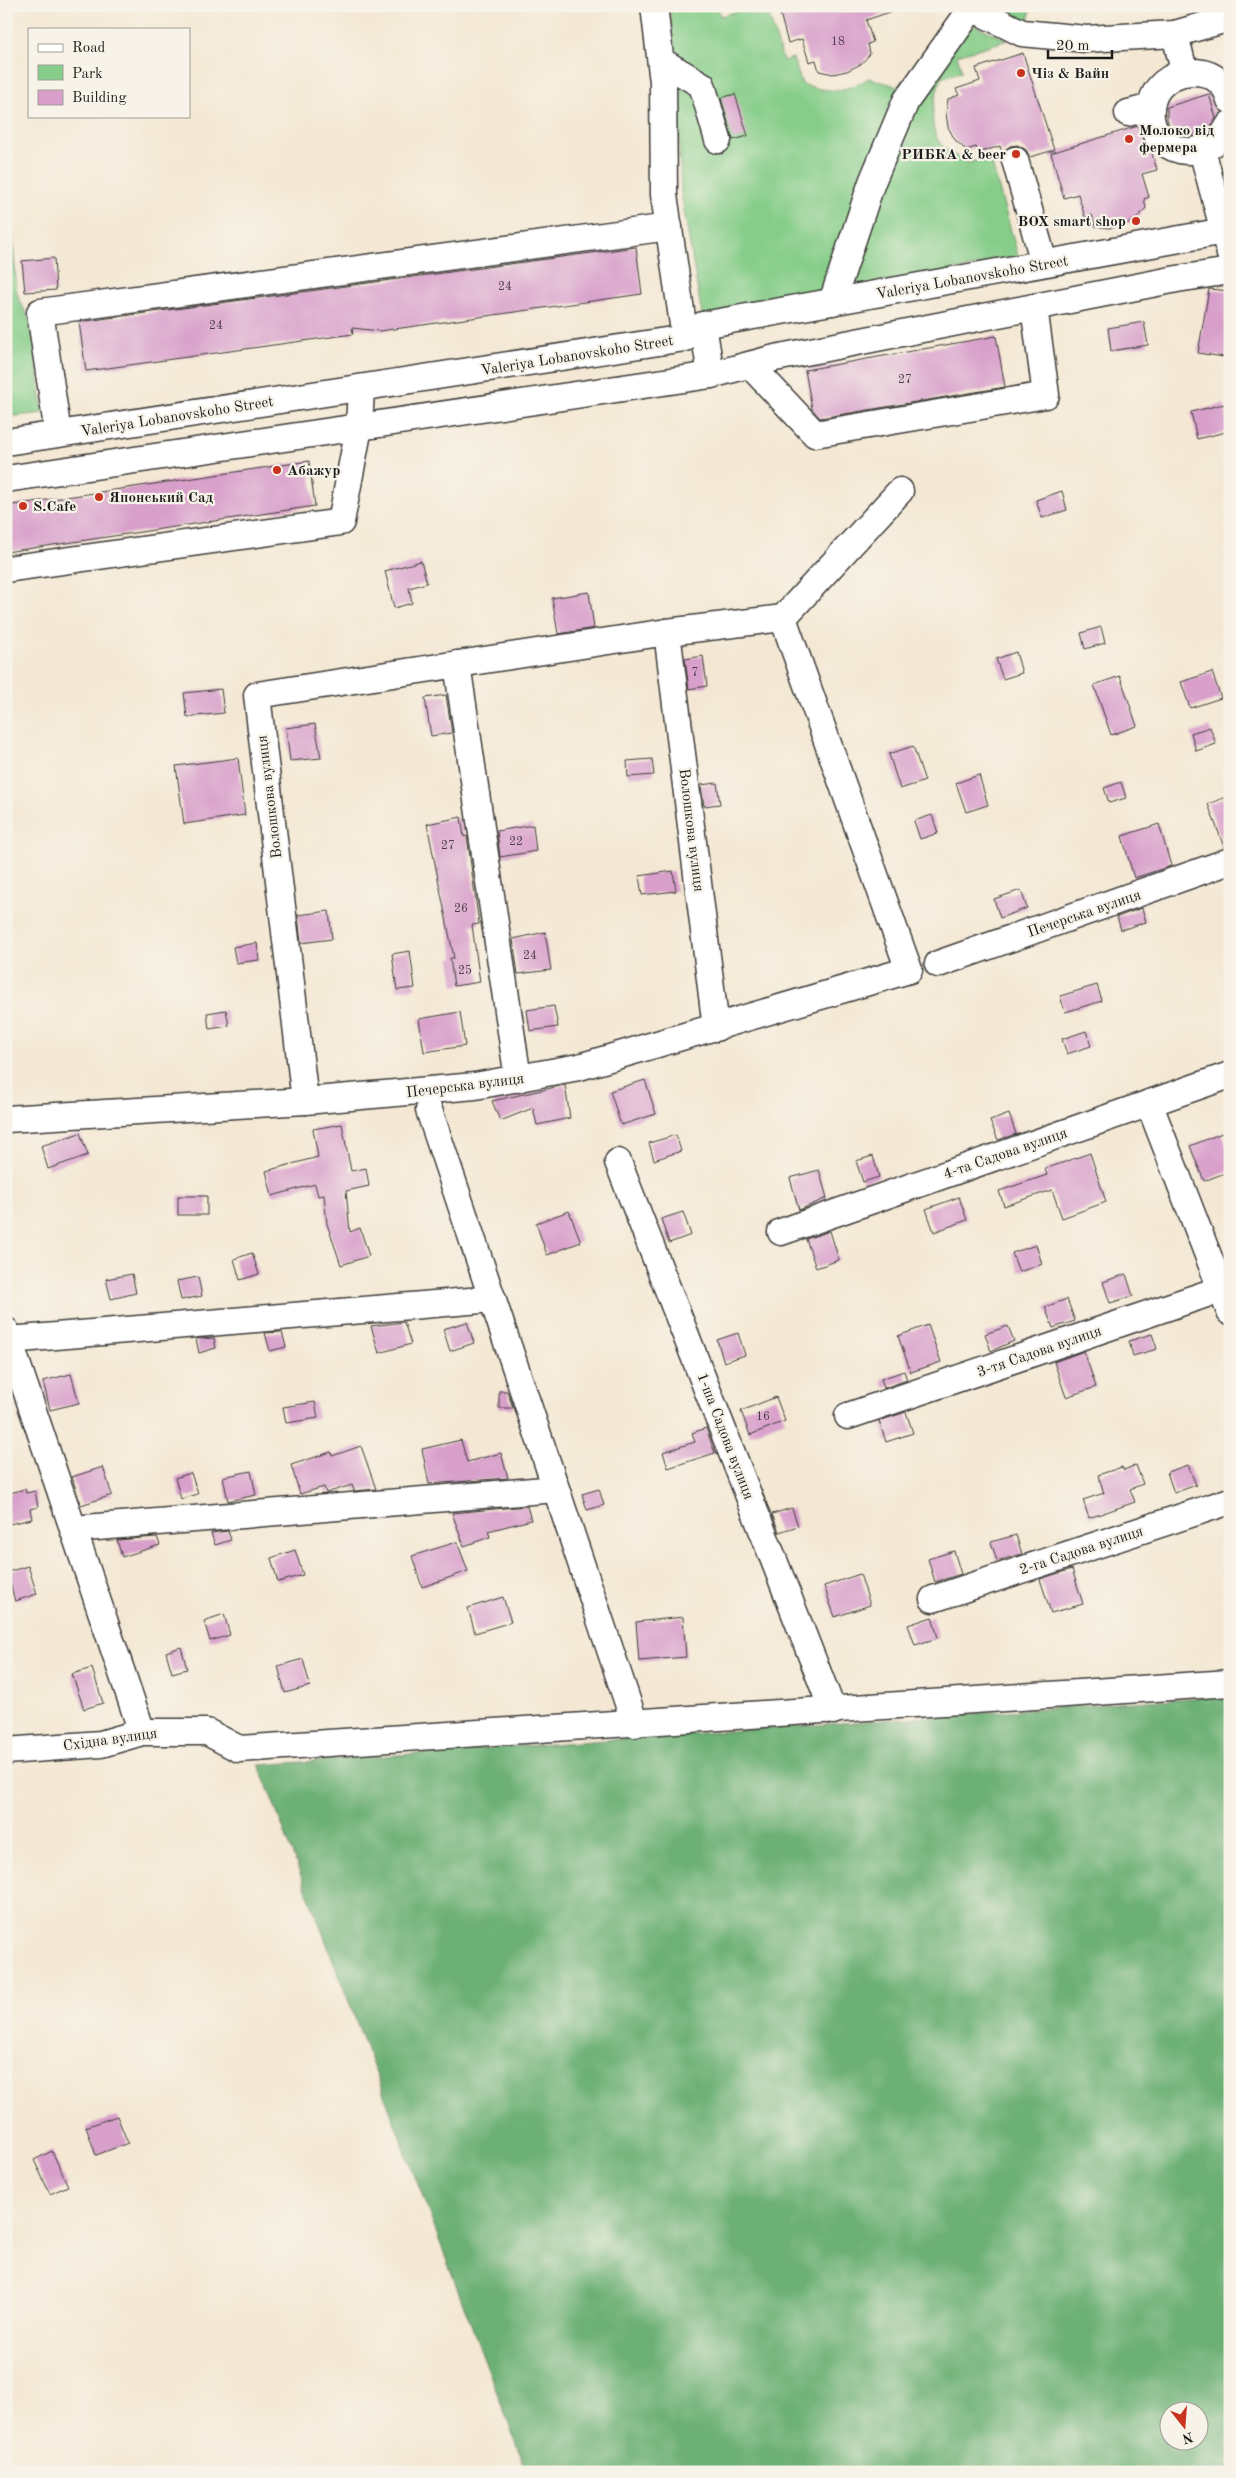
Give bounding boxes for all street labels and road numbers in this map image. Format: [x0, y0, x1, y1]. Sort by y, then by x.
street label: Valeriya Lobanovskoho Street [875, 254, 1069, 303]
street label: Valeriya Lobanovskoho Street [480, 334, 675, 379]
street label: Valeriya Lobanovskoho Street [80, 395, 275, 440]
street label: Волошкова вулиця [255, 734, 285, 859]
street label: Волошкова вулиця [676, 768, 706, 893]
street label: Печерська вулиця [1026, 888, 1143, 941]
street label: Печерська вулиця [405, 1072, 525, 1101]
street label: 4-та Садова вулиця [942, 1126, 1070, 1183]
street label: 3-тя Садова вулиця [975, 1324, 1104, 1381]
street label: 1-ша Садова вулиця [694, 1371, 756, 1502]
street label: 2-га Садова вулиця [1018, 1524, 1145, 1578]
street label: Східна вулиця [62, 1726, 159, 1755]

